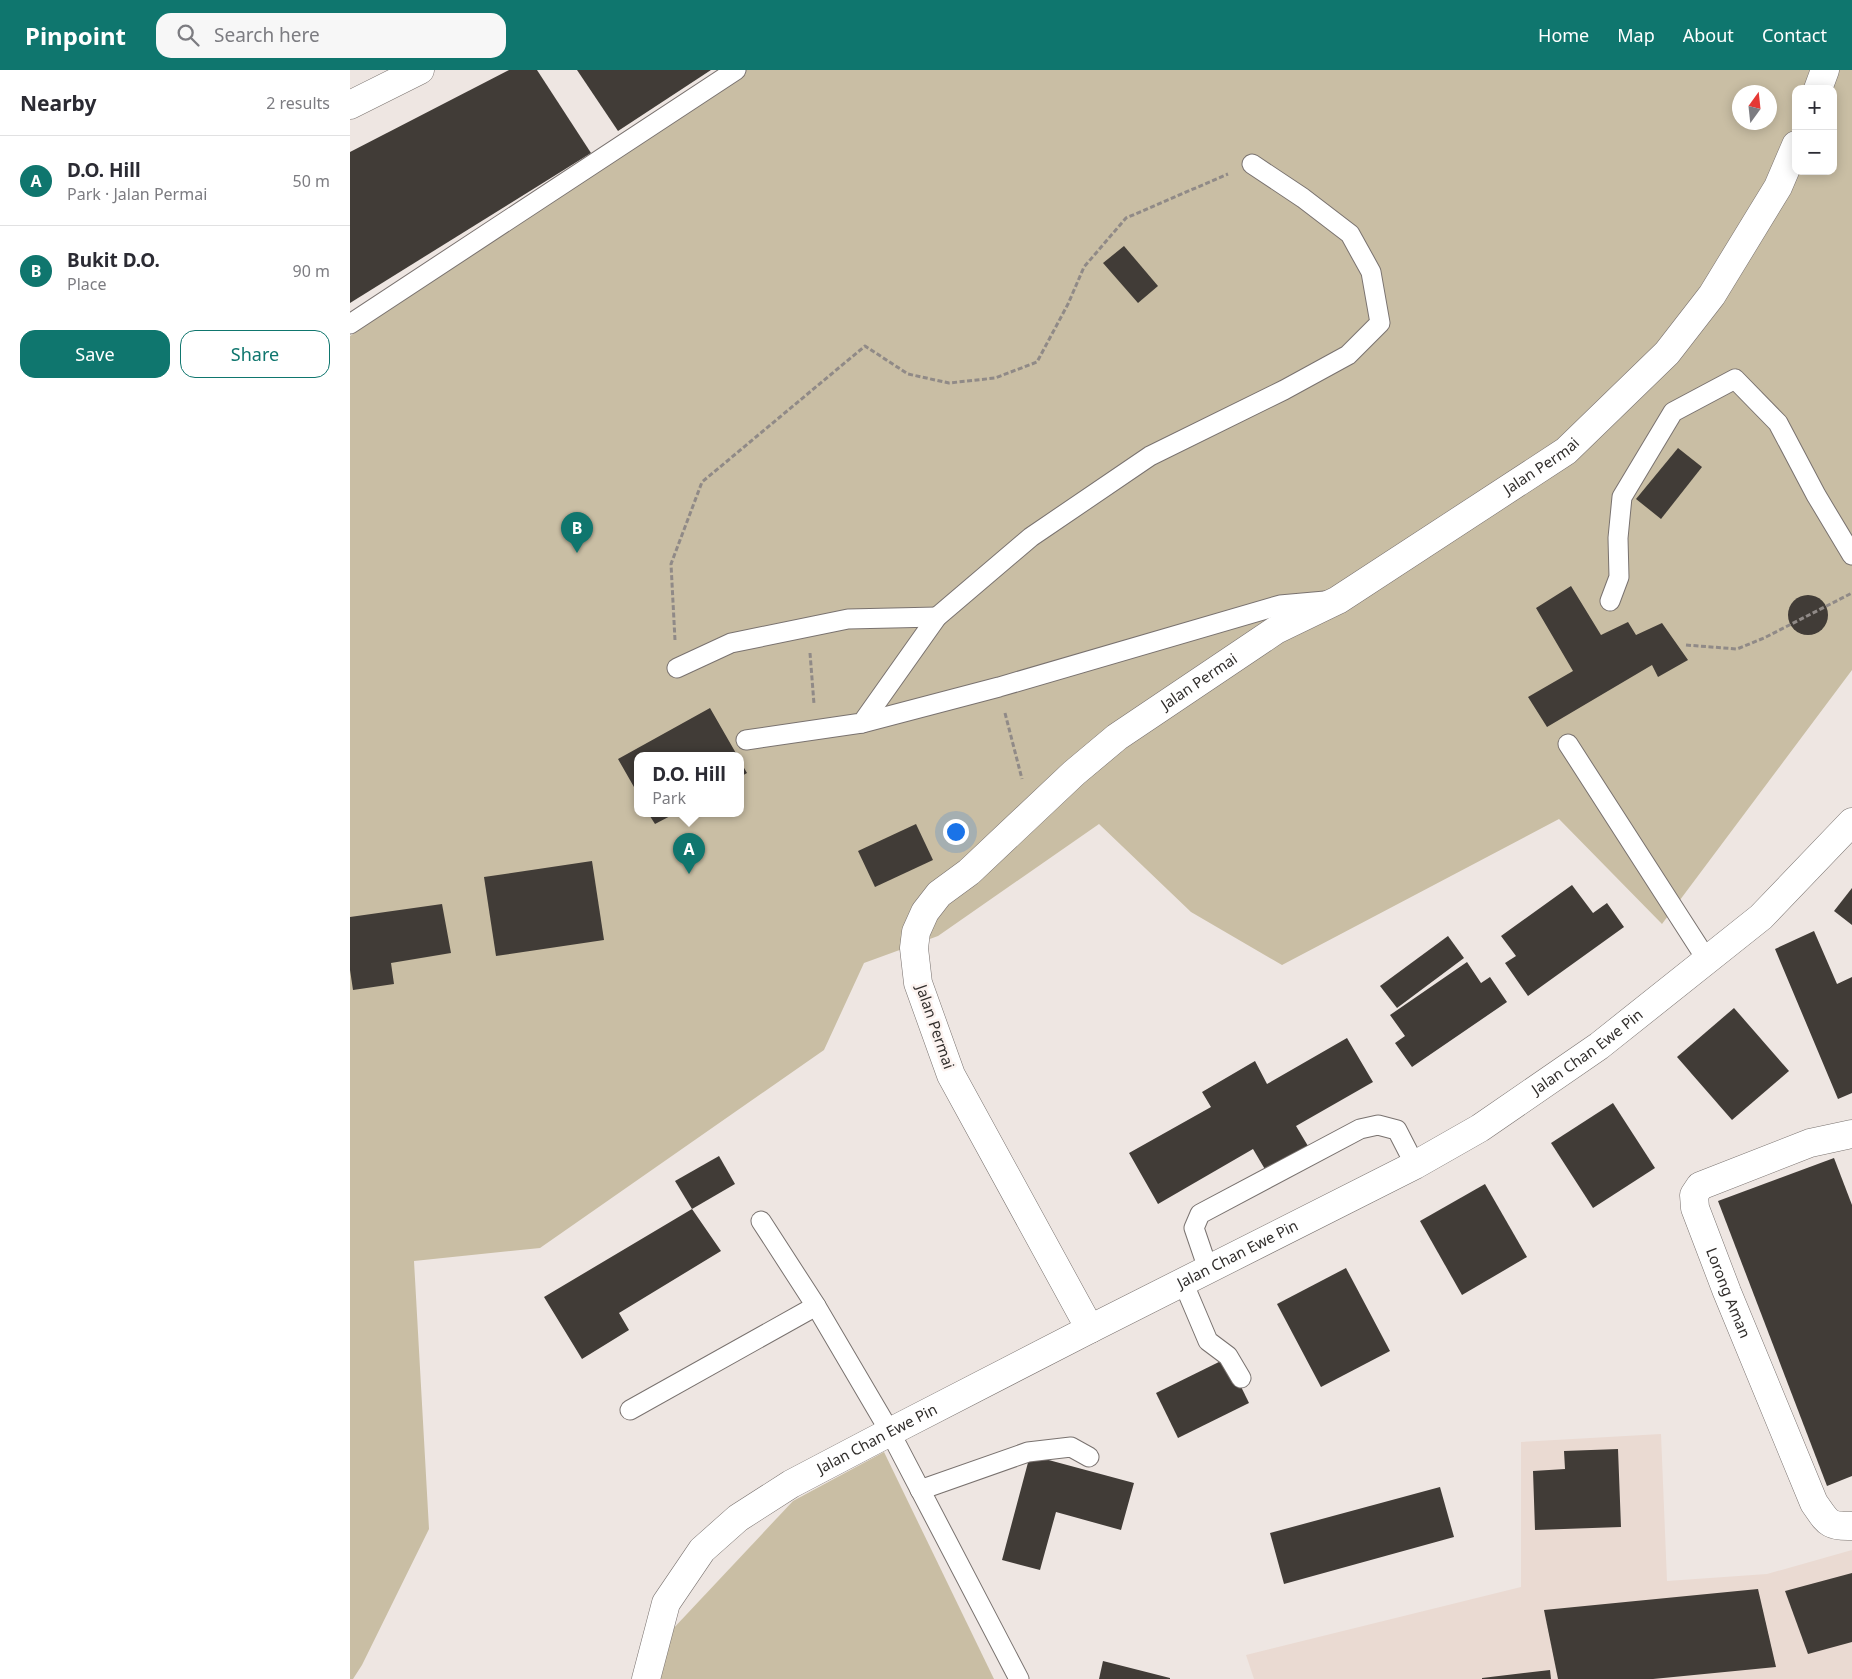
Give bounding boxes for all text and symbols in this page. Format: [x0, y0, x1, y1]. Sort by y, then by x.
search box [156, 13, 506, 58]
text: Pinpoint [25, 19, 126, 52]
icon: search [174, 21, 202, 49]
text: Search here [214, 22, 320, 48]
text: Home [1538, 23, 1589, 47]
text: Map [1617, 23, 1655, 47]
text: About [1683, 23, 1734, 47]
text: Contact [1762, 23, 1827, 47]
north arrow [1732, 85, 1777, 130]
map controls [1792, 85, 1837, 175]
button: + [1792, 85, 1837, 130]
text: Nearby [20, 89, 96, 117]
text: 2 results [266, 92, 330, 114]
button: − [1792, 130, 1837, 175]
text: D.O. Hill [67, 157, 141, 183]
text: A [30, 170, 42, 192]
text: 50 m [293, 170, 330, 192]
text: Park · Jalan Permai [67, 183, 207, 205]
text: Bukit D.O. [67, 247, 160, 273]
text: B [31, 260, 41, 282]
text: 90 m [293, 260, 330, 282]
text: Place [67, 273, 107, 295]
button: Save [20, 330, 170, 378]
button: Share [180, 330, 330, 378]
street label: Jalan Permai [1497, 433, 1583, 500]
pin: B [561, 512, 593, 553]
street label: Jalan Permai [1155, 648, 1241, 715]
popup [634, 752, 744, 817]
text: D.O. Hill [652, 761, 726, 787]
text: Park [652, 787, 686, 809]
your location [943, 819, 969, 845]
pin: A [673, 833, 705, 874]
street label: Jalan Permai [912, 980, 960, 1072]
street label: Jalan Chan Ewe Pin [1526, 1004, 1647, 1100]
street label: Jalan Chan Ewe Pin [1172, 1215, 1301, 1293]
street label: Lorong Aman [1702, 1244, 1756, 1341]
street label: Jalan Chan Ewe Pin [811, 1398, 940, 1479]

